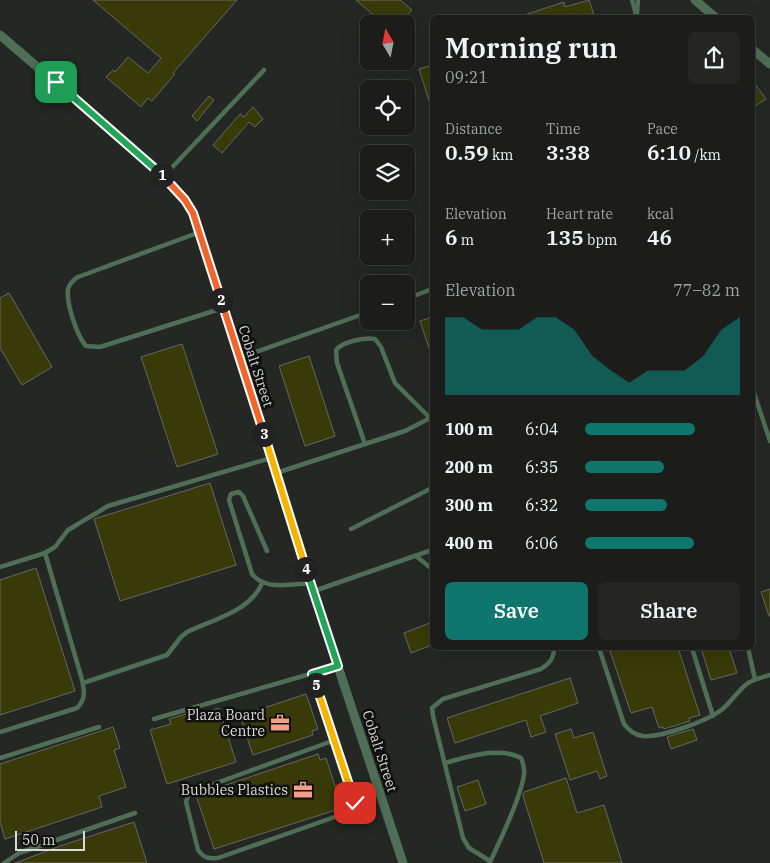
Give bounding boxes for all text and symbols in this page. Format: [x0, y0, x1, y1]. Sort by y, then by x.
north arrow [360, 15, 415, 70]
map controls [360, 15, 415, 330]
text: Morning run [445, 29, 618, 66]
button: share [688, 32, 740, 84]
pin [35, 61, 77, 103]
text: 09:21 [445, 67, 488, 87]
icon: arrive [42, 68, 70, 96]
button: locate [360, 80, 415, 135]
text: Distance [445, 120, 502, 138]
text: Time [546, 120, 580, 138]
text: Pace [647, 120, 678, 138]
text: 0.59 [445, 138, 489, 166]
text: 3:38 [546, 138, 590, 166]
text: 6:10 [647, 138, 691, 166]
button: layers [360, 145, 415, 200]
text: km [489, 146, 513, 164]
text: /km [691, 146, 721, 164]
pin: 1 [150, 162, 174, 188]
text: 1 [158, 166, 167, 184]
text: Elevation [445, 205, 507, 223]
text: Heart rate [546, 205, 613, 223]
text: kcal [647, 205, 674, 223]
button: + [360, 210, 415, 265]
text: 6 [445, 223, 458, 251]
text: 135 [546, 223, 584, 251]
text: 46 [647, 223, 672, 251]
text: m [458, 231, 474, 249]
text: bpm [584, 231, 617, 249]
button: − [360, 275, 415, 330]
text: Elevation [445, 280, 515, 300]
text: 77–82 m [673, 280, 740, 300]
pin: 2 [208, 288, 234, 312]
text: 2 [217, 291, 226, 309]
street label: Cobalt Street [234, 323, 278, 409]
text: 100 m [445, 419, 493, 439]
text: 6:04 [525, 419, 558, 439]
pin: 3 [252, 422, 276, 446]
text: 3 [260, 425, 269, 443]
text: 200 m [445, 457, 493, 477]
text: 6:35 [525, 457, 558, 477]
text: 300 m [445, 495, 493, 515]
text: 6:32 [525, 495, 558, 515]
text: 400 m [445, 533, 493, 553]
text: 6:06 [525, 533, 558, 553]
pin: 4 [294, 556, 318, 582]
text: 4 [302, 560, 311, 578]
button: Save [445, 582, 588, 640]
button: Share [598, 582, 740, 640]
pin: 5 [304, 672, 328, 698]
text: 5 [312, 676, 321, 694]
place label: Plaza Board Centre [187, 706, 265, 740]
street label: Cobalt Street [358, 708, 402, 794]
office icon: Plaza Board Centre [269, 712, 291, 734]
office icon: Bubbles Plastics [292, 779, 314, 801]
place label: Bubbles Plastics [181, 781, 288, 799]
pin [334, 782, 376, 824]
icon: check [341, 789, 369, 817]
scale bar [15, 828, 85, 851]
text: 50 m [22, 831, 55, 849]

